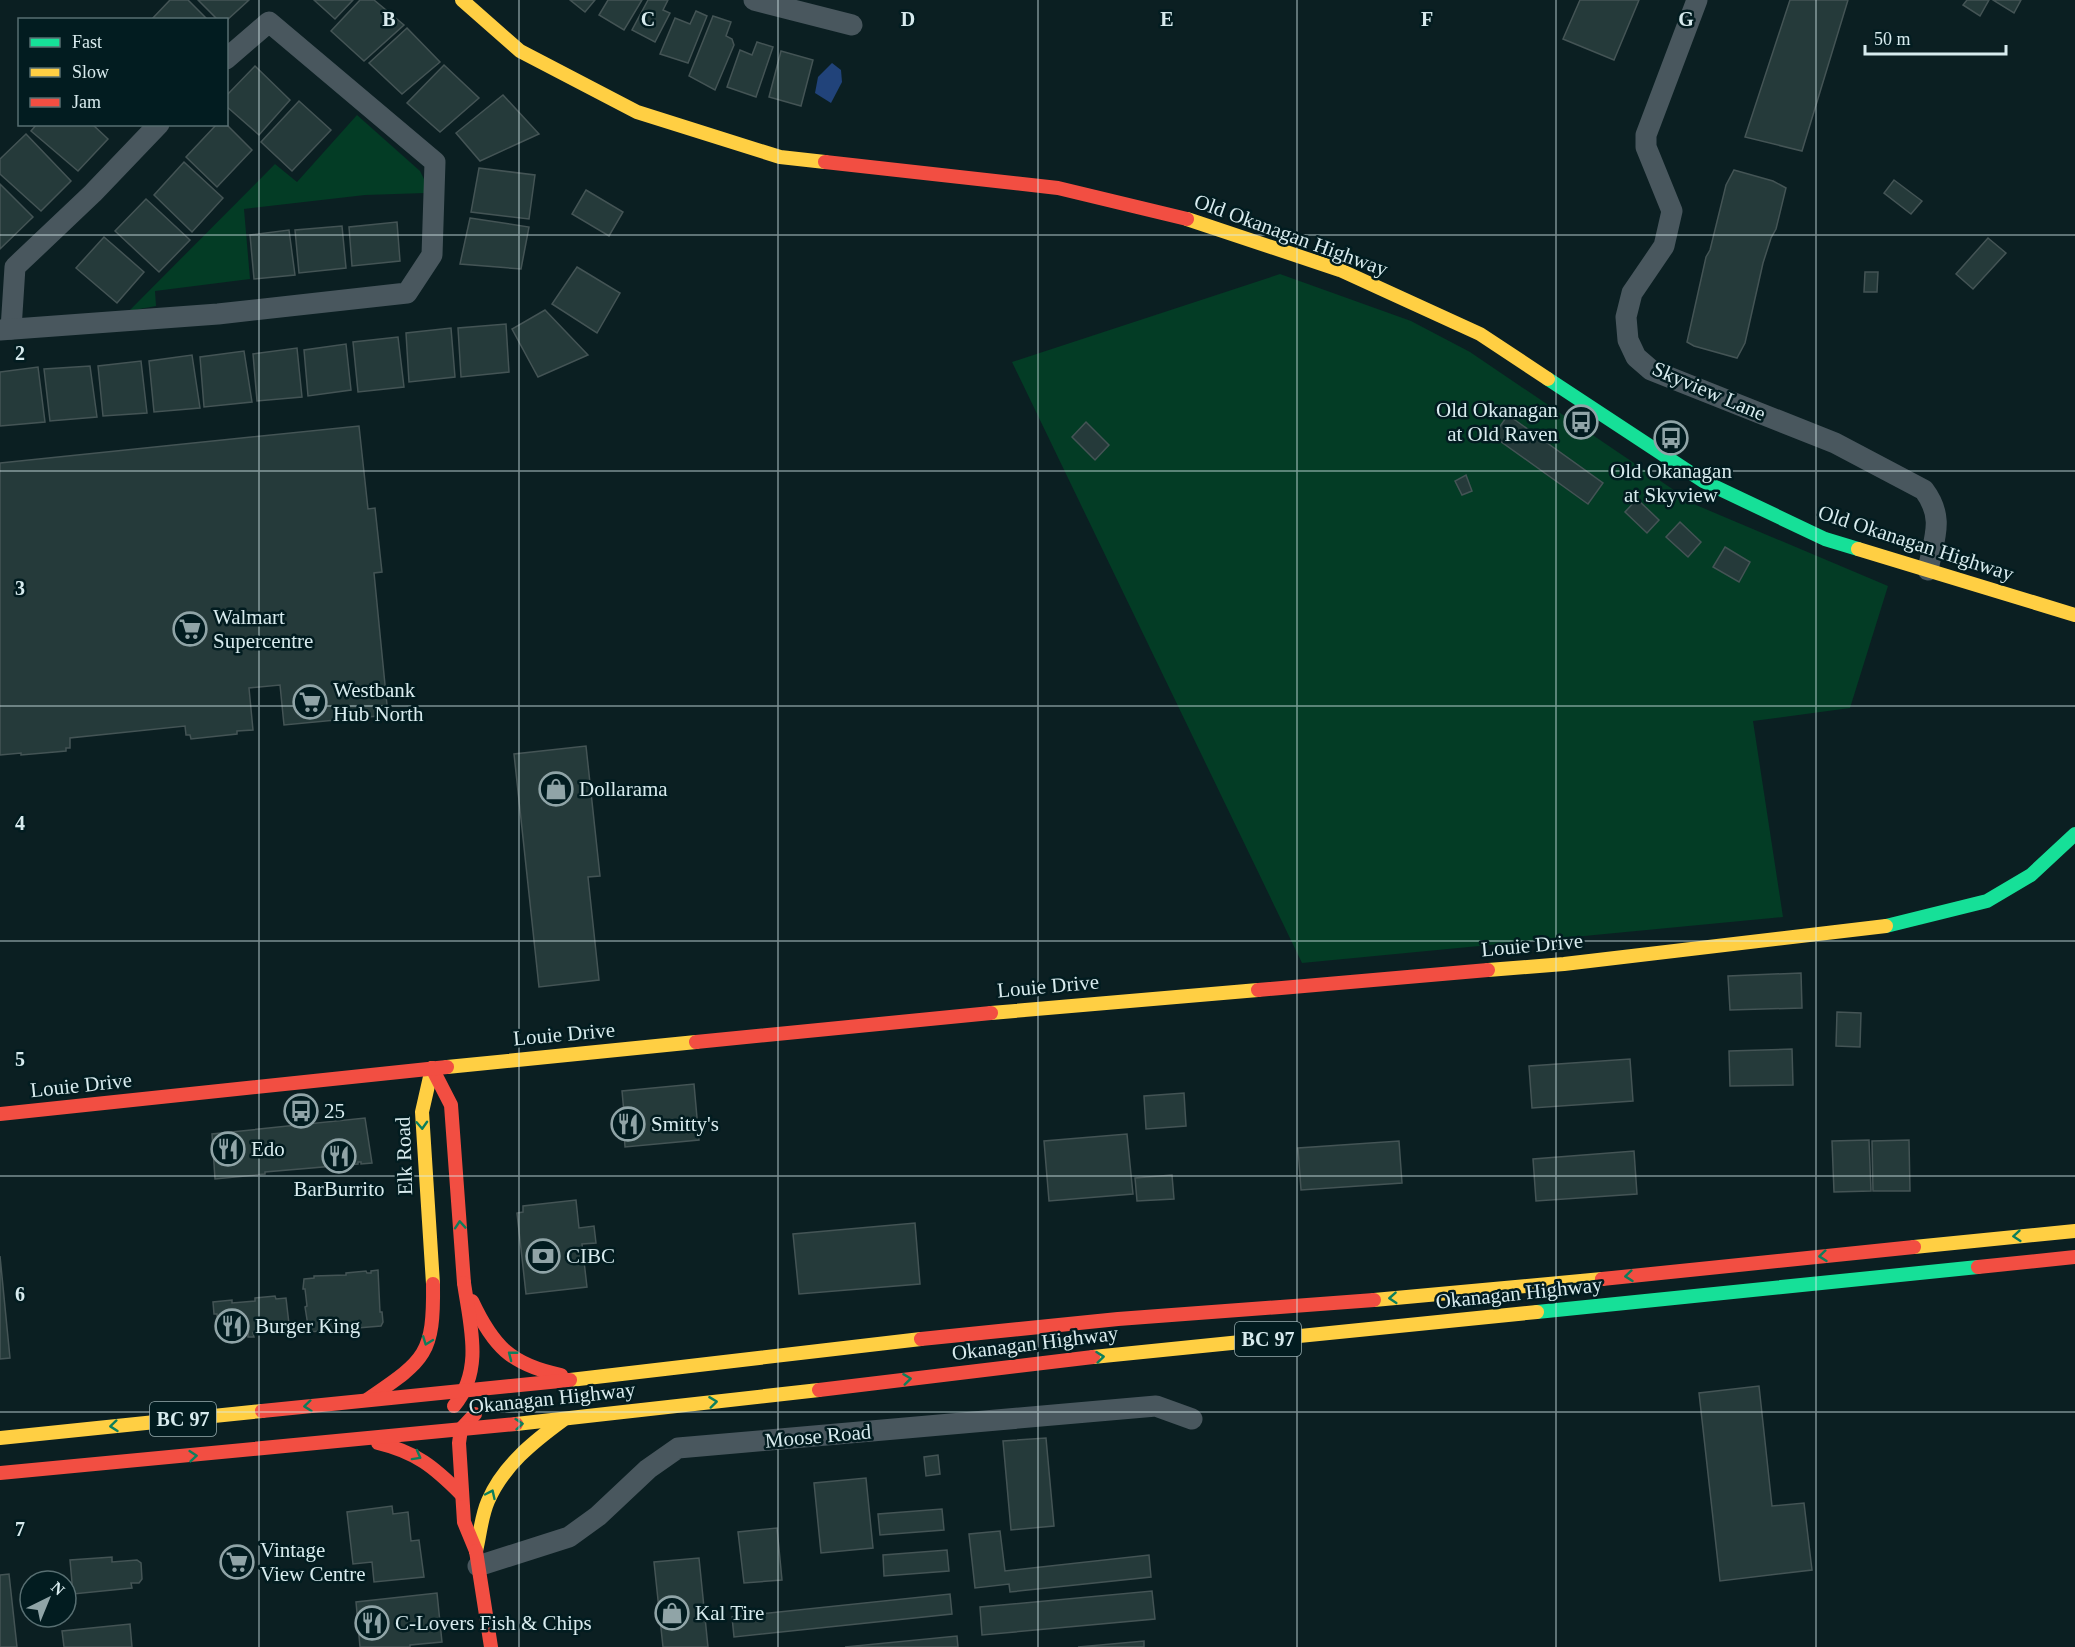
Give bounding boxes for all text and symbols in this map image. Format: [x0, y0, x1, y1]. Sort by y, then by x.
text: B [382, 8, 396, 30]
text: C [641, 8, 655, 30]
text: D [901, 8, 915, 30]
text: E [1160, 8, 1174, 30]
text: F [1421, 8, 1433, 30]
text: G [1678, 8, 1694, 30]
legend [18, 18, 228, 126]
scale bar [1865, 18, 2006, 56]
text: 50 m [1874, 29, 1911, 49]
text: Fast [72, 32, 102, 52]
text: Slow [72, 62, 109, 82]
text: Jam [72, 92, 101, 112]
street label: Old Okanagan Highway [1191, 189, 1391, 281]
text: 2 [15, 342, 25, 364]
street label: Skyview Lane [1649, 356, 1769, 426]
place label: Old Okanagan at Old Raven [1436, 398, 1558, 446]
bus stop icon: Old Okanagan at Old Raven [1563, 404, 1599, 440]
bus stop icon: Old Okanagan at Skyview [1653, 420, 1689, 456]
place label: Old Okanagan at Skyview [1610, 459, 1732, 507]
street label: Old Okanagan Highway [1815, 500, 2017, 586]
text: 3 [15, 577, 25, 599]
place label: Walmart Supercentre [213, 605, 313, 653]
supermarket icon: Walmart Supercentre [172, 611, 208, 647]
place label: Westbank Hub North [333, 678, 424, 726]
supermarket icon: Westbank Hub North [292, 684, 328, 720]
shop icon: Dollarama [538, 771, 574, 807]
place label: Dollarama [579, 777, 668, 801]
text: 4 [15, 812, 25, 834]
street label: Louie Drive [1480, 929, 1584, 961]
street label: Louie Drive [996, 970, 1100, 1002]
street label: Louie Drive [512, 1018, 616, 1050]
text: 5 [15, 1048, 25, 1070]
street label: Louie Drive [29, 1068, 133, 1102]
bus stop icon: 25 [283, 1093, 319, 1129]
place label: 25 [324, 1099, 345, 1123]
restaurant icon: Smitty's [610, 1106, 646, 1142]
place label: Smitty's [651, 1112, 719, 1136]
street label: Elk Road [391, 1116, 417, 1196]
one-way arrow [416, 1121, 429, 1130]
restaurant icon: Edo [210, 1131, 246, 1167]
place label: Edo [251, 1137, 285, 1161]
restaurant icon: BarBurrito [321, 1138, 357, 1174]
place label: BarBurrito [294, 1177, 384, 1201]
one-way arrow [453, 1220, 466, 1229]
one-way arrow [2012, 1229, 2021, 1242]
bank icon: CIBC [525, 1238, 561, 1274]
place label: CIBC [566, 1244, 615, 1268]
one-way arrow [1818, 1249, 1827, 1262]
one-way arrow [1624, 1269, 1633, 1282]
street label: Okanagan Highway [1435, 1272, 1604, 1314]
text: 6 [15, 1283, 25, 1305]
one-way arrow [1388, 1292, 1397, 1305]
restaurant icon: Burger King [214, 1308, 250, 1344]
place label: Burger King [255, 1314, 361, 1338]
street label: Okanagan Highway [950, 1321, 1120, 1365]
road number: BC 97 [1235, 1322, 1301, 1356]
one-way arrow [422, 1335, 434, 1346]
one-way arrow [508, 1351, 519, 1362]
one-way arrow [1096, 1351, 1105, 1363]
one-way arrow [902, 1374, 911, 1386]
street label: Okanagan Highway [468, 1377, 637, 1419]
one-way arrow [708, 1396, 717, 1409]
one-way arrow [304, 1399, 313, 1412]
road number: BC 97 [150, 1402, 216, 1436]
one-way arrow [515, 1418, 524, 1431]
one-way arrow [110, 1419, 119, 1432]
street label: Moose Road [764, 1419, 873, 1453]
one-way arrow [188, 1449, 197, 1462]
one-way arrow [411, 1449, 421, 1460]
one-way arrow [484, 1490, 496, 1501]
text: 7 [15, 1518, 25, 1540]
place label: Vintage View Centre [260, 1538, 365, 1586]
supermarket icon: Vintage View Centre [219, 1544, 255, 1580]
north arrow [18, 1569, 78, 1629]
text: N [48, 1578, 68, 1599]
shop icon: Kal Tire [654, 1595, 690, 1631]
place label: Kal Tire [695, 1601, 764, 1625]
restaurant icon: C-Lovers Fish & Chips [354, 1605, 390, 1641]
place label: C-Lovers Fish & Chips [395, 1611, 592, 1635]

